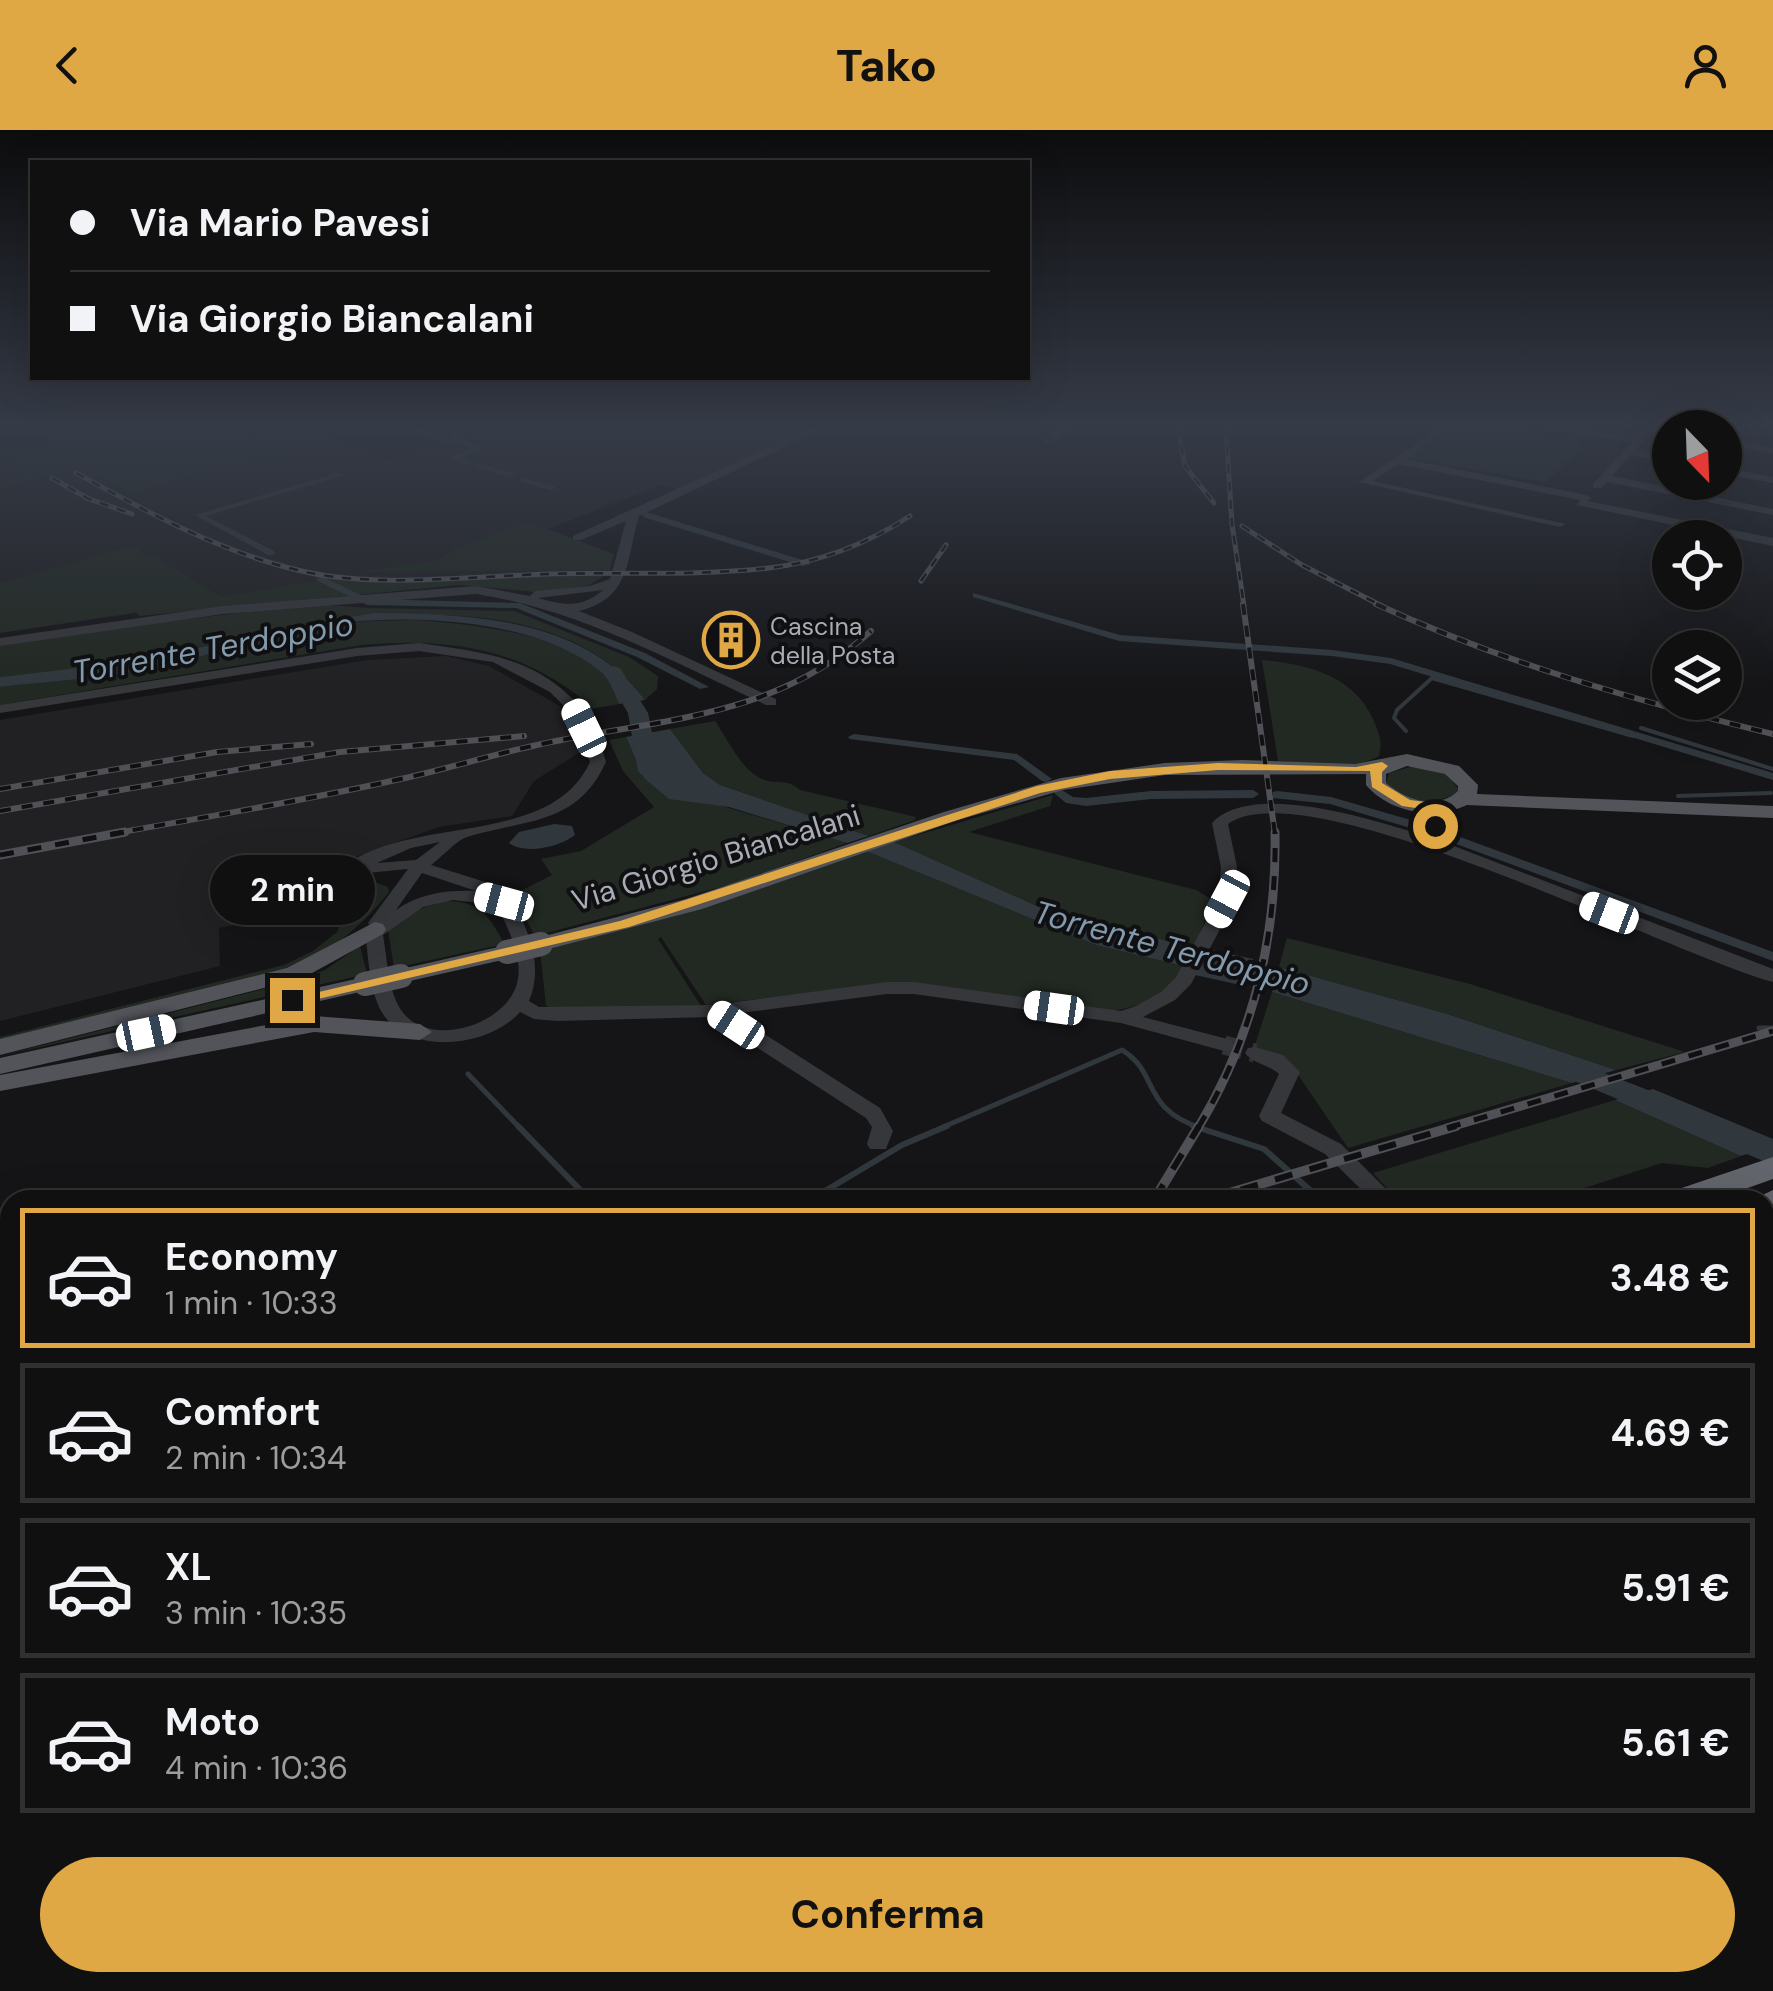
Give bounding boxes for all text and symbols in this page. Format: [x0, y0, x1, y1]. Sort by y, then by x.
text: Tako [836, 36, 937, 95]
icon: back [40, 38, 95, 93]
icon: person [1678, 38, 1733, 93]
text: Via Mario Pavesi [130, 198, 430, 248]
text: Via Giorgio Biancalani [130, 294, 534, 344]
north arrow [1652, 410, 1742, 500]
map controls [1652, 410, 1742, 720]
button: locate [1652, 520, 1742, 610]
water label: Torrente Terdoppio [69, 603, 357, 693]
building icon: Cascina della Posta [701, 610, 761, 670]
place label: Cascina della Posta [770, 610, 895, 672]
button: layers [1652, 630, 1742, 720]
car [557, 694, 611, 762]
street label: Via Giorgio Biancalani [567, 795, 865, 920]
route start [1413, 804, 1458, 849]
callout: 2 min [210, 855, 374, 925]
car [1200, 865, 1254, 933]
text: 2 min [250, 869, 335, 911]
car [471, 880, 537, 924]
car [1576, 888, 1642, 938]
water label: Torrente Terdoppio [1029, 891, 1315, 1005]
route end [270, 978, 315, 1023]
car [1022, 989, 1086, 1027]
car [703, 996, 769, 1054]
car [114, 1012, 178, 1054]
text: Economy [165, 1232, 338, 1282]
icon: car [45, 1233, 135, 1323]
text: 3.48 € [1610, 1253, 1730, 1303]
text: 1 min · 10:33 [165, 1282, 338, 1324]
text: Comfort [165, 1387, 321, 1437]
icon: car [45, 1388, 135, 1478]
text: 4.69 € [1610, 1408, 1730, 1458]
text: 2 min · 10:34 [165, 1437, 347, 1479]
text: XL [165, 1542, 212, 1592]
icon: car [45, 1543, 135, 1633]
text: 5.91 € [1621, 1563, 1730, 1613]
text: 3 min · 10:35 [165, 1592, 347, 1634]
text: Moto [165, 1697, 260, 1747]
icon: car [45, 1698, 135, 1788]
text: 5.61 € [1621, 1718, 1730, 1768]
text: 4 min · 10:36 [165, 1747, 348, 1789]
button: Conferma [40, 1857, 1735, 1972]

